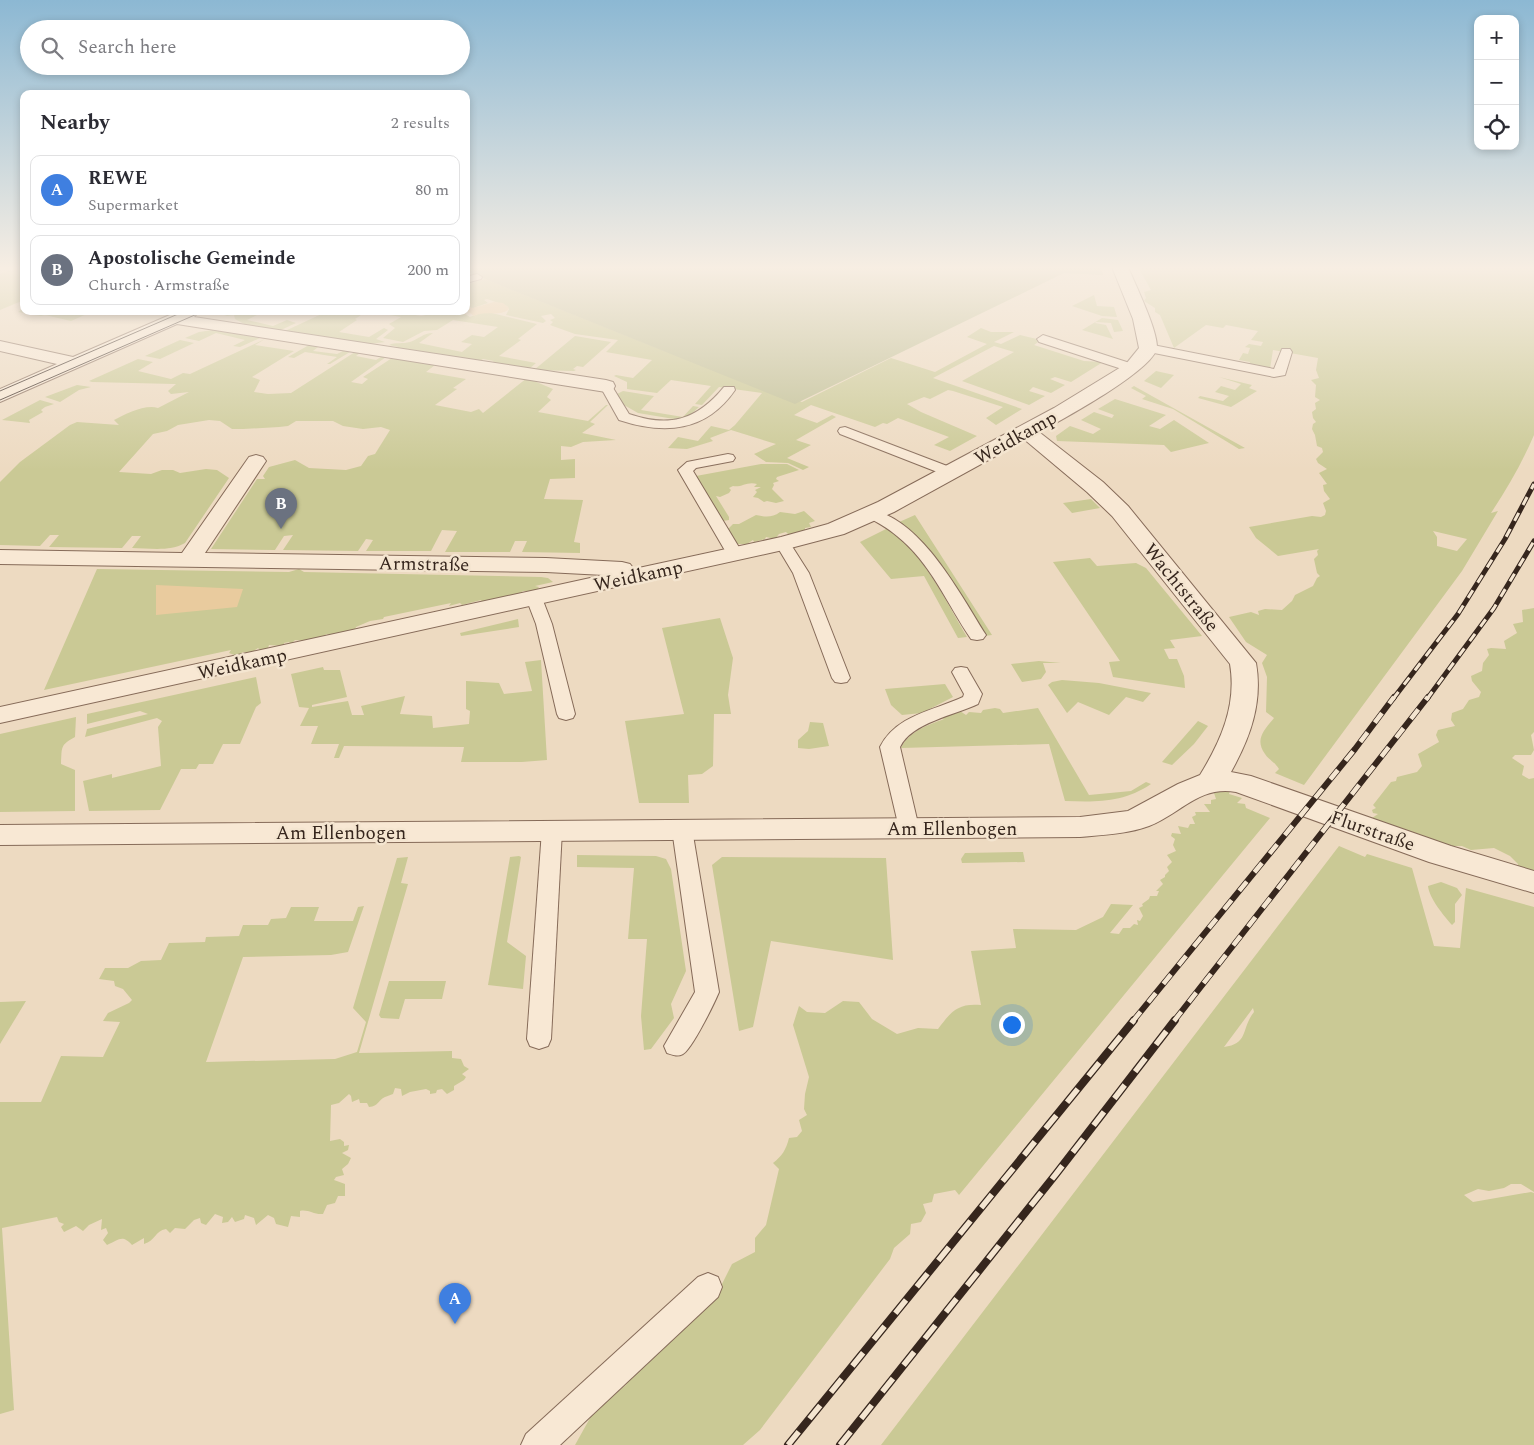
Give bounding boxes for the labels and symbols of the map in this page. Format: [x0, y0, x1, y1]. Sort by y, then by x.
street label: Weidkamp [969, 404, 1062, 473]
pin: B [265, 488, 297, 529]
street label: Wachtstraße [1136, 537, 1226, 639]
street label: Armstraße [378, 549, 470, 580]
street label: Weidkamp [591, 553, 686, 600]
street label: Weidkamp [195, 641, 290, 688]
street label: Flurstraße [1326, 803, 1419, 859]
street label: Am Ellenbogen [887, 815, 1017, 844]
street label: Am Ellenbogen [276, 819, 406, 848]
your location [999, 1012, 1025, 1038]
pin: A [439, 1283, 471, 1324]

